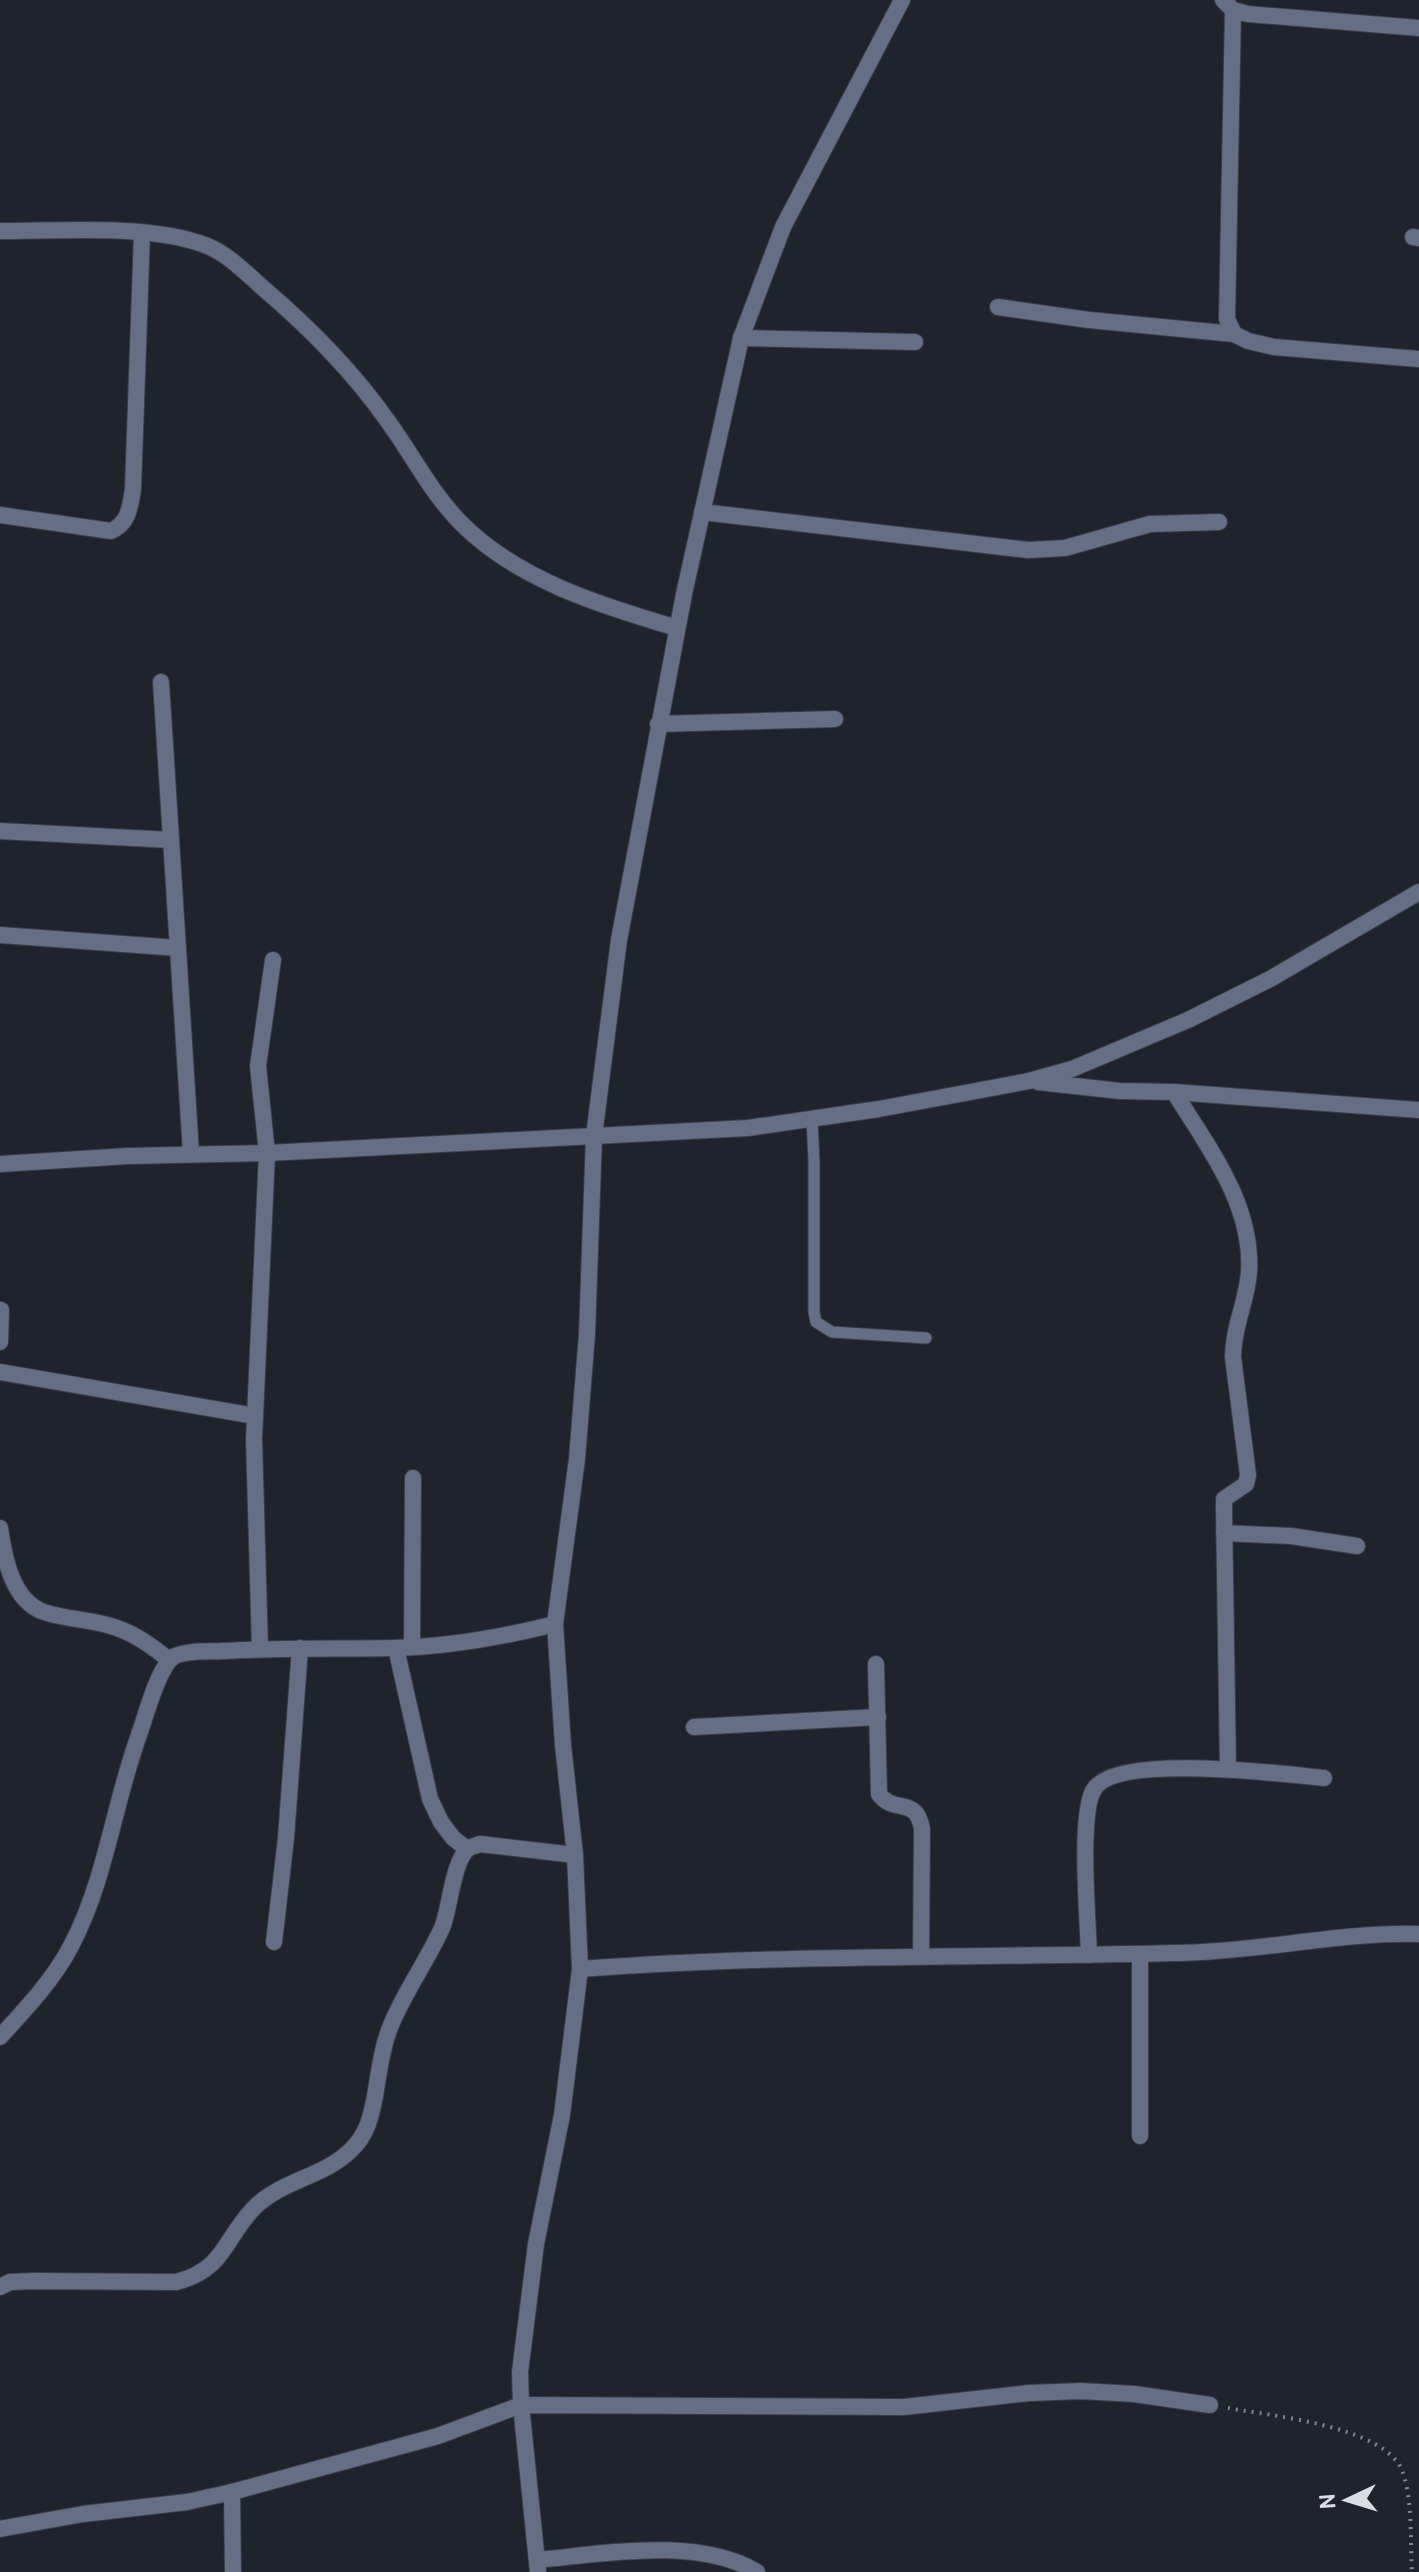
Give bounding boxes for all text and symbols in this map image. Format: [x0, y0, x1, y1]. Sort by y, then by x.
north arrow [1307, 2460, 1387, 2540]
text: N [1316, 2492, 1344, 2510]

